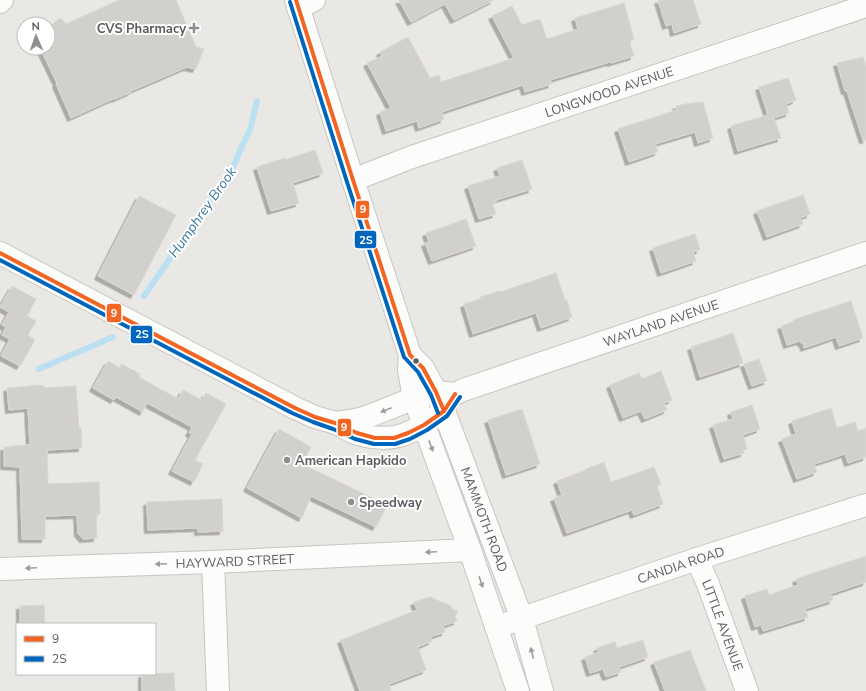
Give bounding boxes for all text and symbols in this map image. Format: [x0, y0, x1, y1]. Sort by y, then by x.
north arrow [16, 16, 56, 56]
text: N [31, 19, 40, 34]
place label: CVS Pharmacy [97, 20, 186, 38]
marker: CVS Pharmacy [189, 23, 199, 33]
street label: LONGWOOD AVENUE [543, 63, 676, 122]
water label: Humphrey Brook [164, 162, 241, 261]
line badge: 9 [355, 200, 370, 219]
text: 9 [360, 202, 367, 217]
line badge: 2S [354, 230, 377, 249]
text: 2S [359, 233, 373, 248]
street label: WAYLAND AVENUE [601, 296, 721, 352]
line badge: 9 [106, 303, 122, 323]
text: 9 [111, 306, 118, 321]
line badge: 2S [130, 325, 153, 344]
text: 2S [135, 327, 149, 342]
unlabelled marker [411, 356, 421, 366]
one-way arrow [379, 407, 391, 413]
line badge: 9 [337, 418, 352, 437]
text: 9 [341, 420, 348, 435]
one-way arrow [429, 441, 435, 453]
place label: American Hapkido [295, 452, 406, 470]
marker: American Hapkido [282, 455, 292, 465]
street label: MAMMOTH ROAD [456, 465, 512, 575]
place label: Speedway [359, 494, 422, 512]
marker: Speedway [346, 497, 356, 507]
street label: CANDIA ROAD [635, 543, 727, 589]
one-way arrow [425, 549, 437, 556]
street label: HAYWARD STREET [175, 550, 295, 573]
one-way arrow [154, 561, 167, 567]
one-way arrow [24, 565, 37, 571]
one-way arrow [478, 576, 484, 588]
street label: LITTLE AVENUE [697, 577, 747, 674]
legend [16, 623, 156, 675]
text: 9 [52, 631, 59, 647]
one-way arrow [529, 647, 535, 659]
text: 2S [52, 651, 67, 667]

